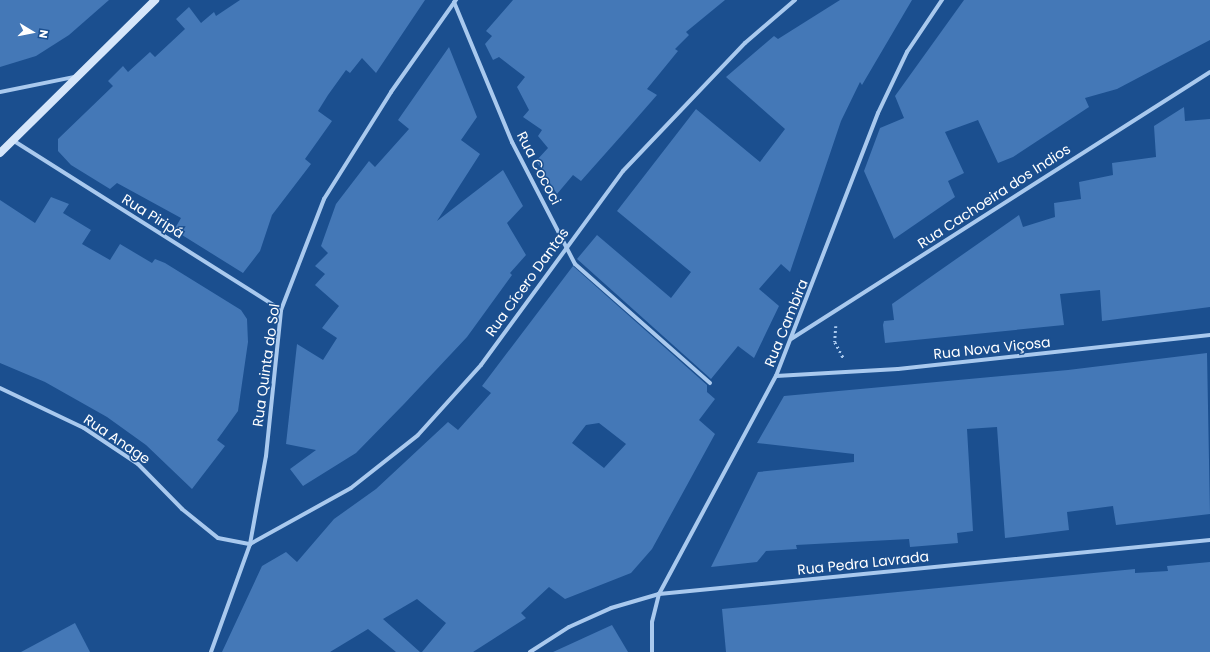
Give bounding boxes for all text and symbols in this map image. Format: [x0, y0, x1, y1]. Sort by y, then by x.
north arrow [12, 12, 52, 52]
text: N [35, 29, 52, 40]
street label: Rua Cococi [513, 129, 565, 207]
street label: Rua Cachoeira dos Indios [914, 140, 1074, 252]
street label: Rua Piripá [119, 190, 187, 242]
street label: Rua Cícero Dantas [482, 224, 572, 340]
street label: Rua Cambira [761, 277, 811, 369]
street label: Rua Quinta do Sol [249, 302, 283, 428]
street label: Rua Nova Viçosa [933, 333, 1051, 363]
street label: Rua Anage [81, 411, 153, 467]
street label: Rua Pedra Lavrada [796, 548, 930, 578]

